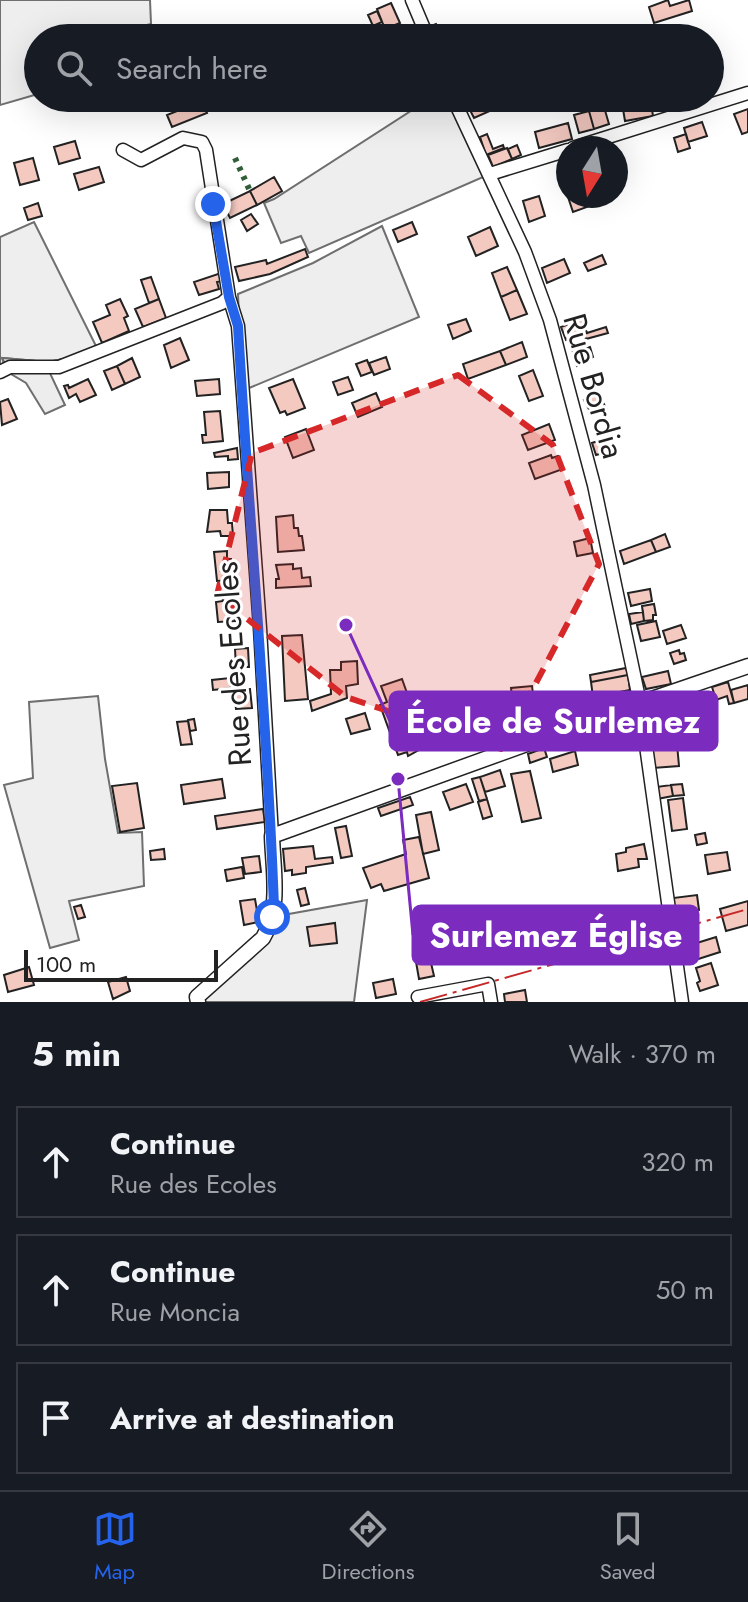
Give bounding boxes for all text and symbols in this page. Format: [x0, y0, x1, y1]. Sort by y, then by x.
search box [24, 24, 724, 112]
icon: search [52, 46, 96, 90]
text: Search here [116, 47, 268, 90]
north arrow [556, 136, 628, 208]
route end [195, 186, 231, 222]
street label: Rue Bordia [551, 308, 637, 464]
street label: Rue des Ecoles [203, 560, 263, 768]
callout: École de Surlemez [390, 692, 717, 750]
text: École de Surlemez [406, 697, 701, 746]
route start [254, 899, 290, 935]
callout: Surlemez Église [413, 906, 698, 964]
text: Surlemez Église [429, 911, 683, 960]
scale bar [24, 946, 218, 982]
text: 100 m [36, 948, 96, 980]
text: 5 min [32, 1030, 121, 1079]
text: Walk · 370 m [568, 1035, 716, 1073]
text: Continue [110, 1122, 236, 1165]
icon: ahead [34, 1140, 78, 1184]
text: 320 m [641, 1143, 714, 1181]
text: Rue des Ecoles [110, 1165, 277, 1203]
text: Continue [110, 1250, 236, 1293]
icon: ahead [34, 1268, 78, 1312]
text: 50 m [656, 1271, 714, 1309]
text: Rue Moncia [110, 1293, 240, 1331]
icon: arrive [34, 1396, 78, 1440]
text: Arrive at destination [110, 1397, 395, 1440]
tab: Map [93, 1507, 137, 1587]
tab: Directions [322, 1507, 415, 1587]
tab: Saved [600, 1507, 655, 1587]

